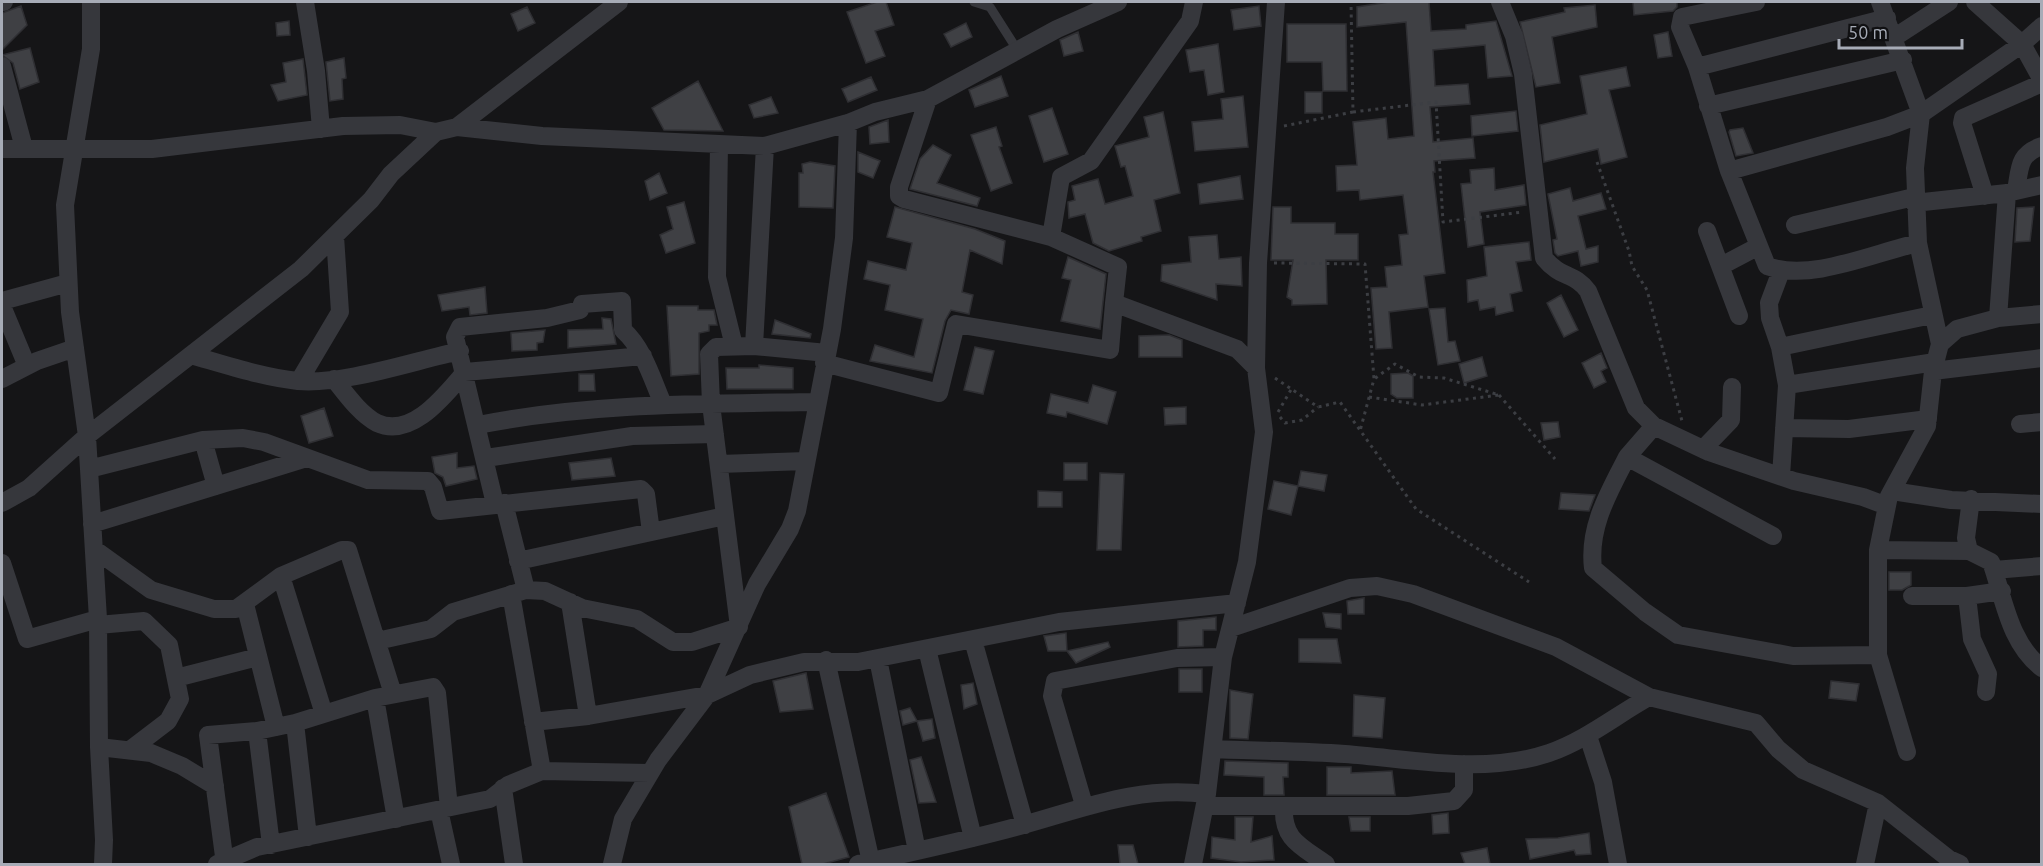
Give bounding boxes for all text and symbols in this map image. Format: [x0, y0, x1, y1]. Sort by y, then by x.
scale bar [1839, 12, 1962, 50]
text: 50 m [1848, 22, 1888, 42]

